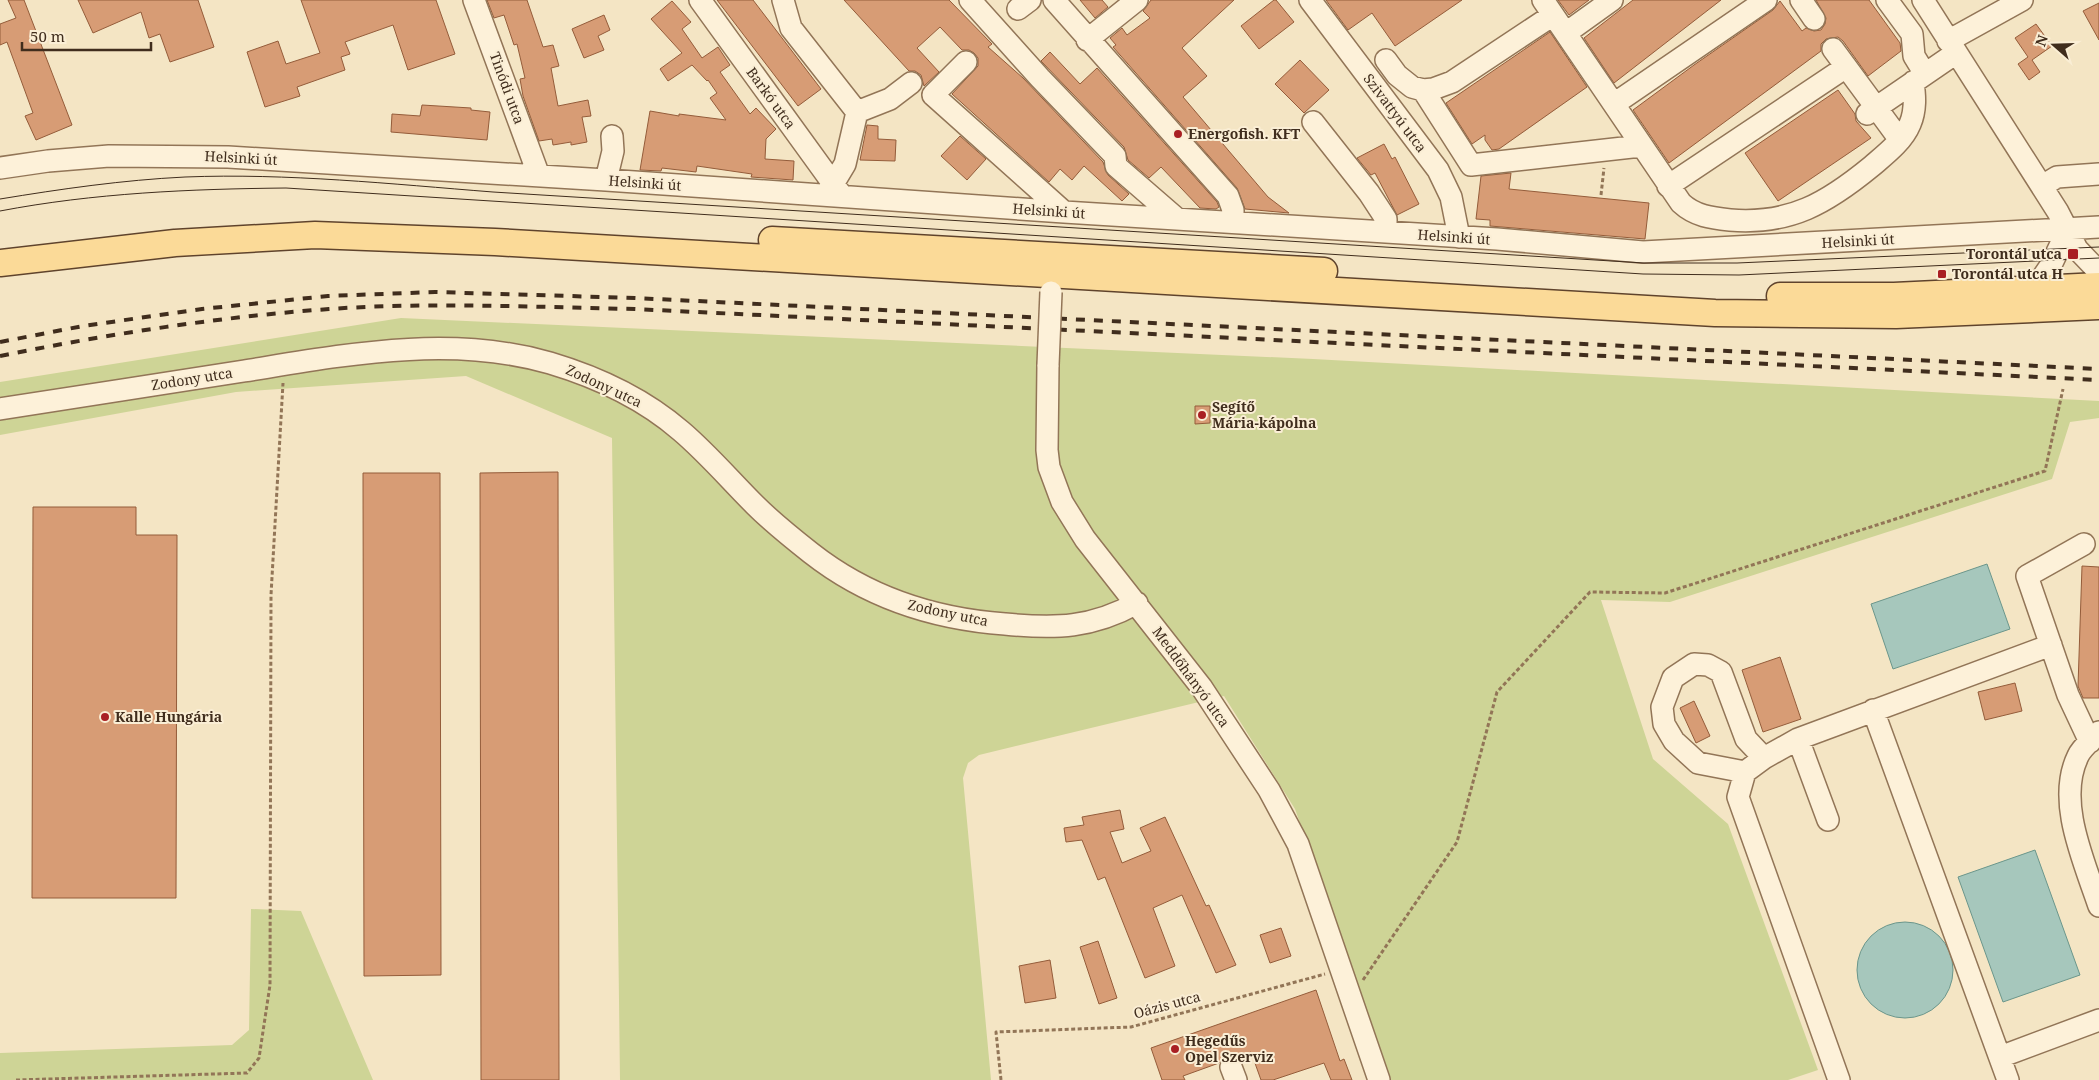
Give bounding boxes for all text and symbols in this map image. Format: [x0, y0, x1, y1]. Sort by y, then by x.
scale bar [22, 20, 151, 52]
north arrow [2029, 20, 2079, 70]
text: 50 m [30, 26, 65, 46]
text: N [2030, 32, 2052, 49]
street label: Tinódi utca [486, 49, 529, 127]
street label: Barkó utca [743, 63, 800, 132]
street label: Szivattyú utca [1359, 69, 1431, 156]
place label: Energofish. KFT [1188, 124, 1300, 143]
marker: Energofish. KFT [1172, 128, 1184, 140]
street label: Helsinki út [204, 146, 278, 169]
street label: Helsinki út [608, 170, 682, 195]
street label: Helsinki út [1012, 198, 1086, 223]
street label: Helsinki út [1417, 224, 1491, 249]
street label: Helsinki út [1821, 229, 1895, 252]
place label: Torontál utca [1966, 244, 2062, 263]
marker: Torontál utca [2066, 247, 2080, 261]
place label: Torontál utca H [1952, 264, 2064, 283]
marker: Torontál utca H [1936, 268, 1948, 280]
street label: Zodony utca [563, 360, 645, 412]
street label: Zodony utca [150, 363, 234, 394]
place label: Segítő Mária-kápolna [1212, 397, 1316, 432]
marker: Segítő Mária-kápolna [1196, 409, 1208, 421]
street label: Zodony utca [906, 595, 990, 630]
street label: Meddőhányó utca [1149, 623, 1234, 731]
place label: Kalle Hungária [115, 707, 222, 726]
marker: Kalle Hungária [99, 711, 111, 723]
street label: Oázis utca [1131, 986, 1202, 1023]
place label: Hegedűs Opel Szerviz [1185, 1031, 1273, 1066]
marker: Hegedűs Opel Szerviz [1169, 1043, 1181, 1055]

